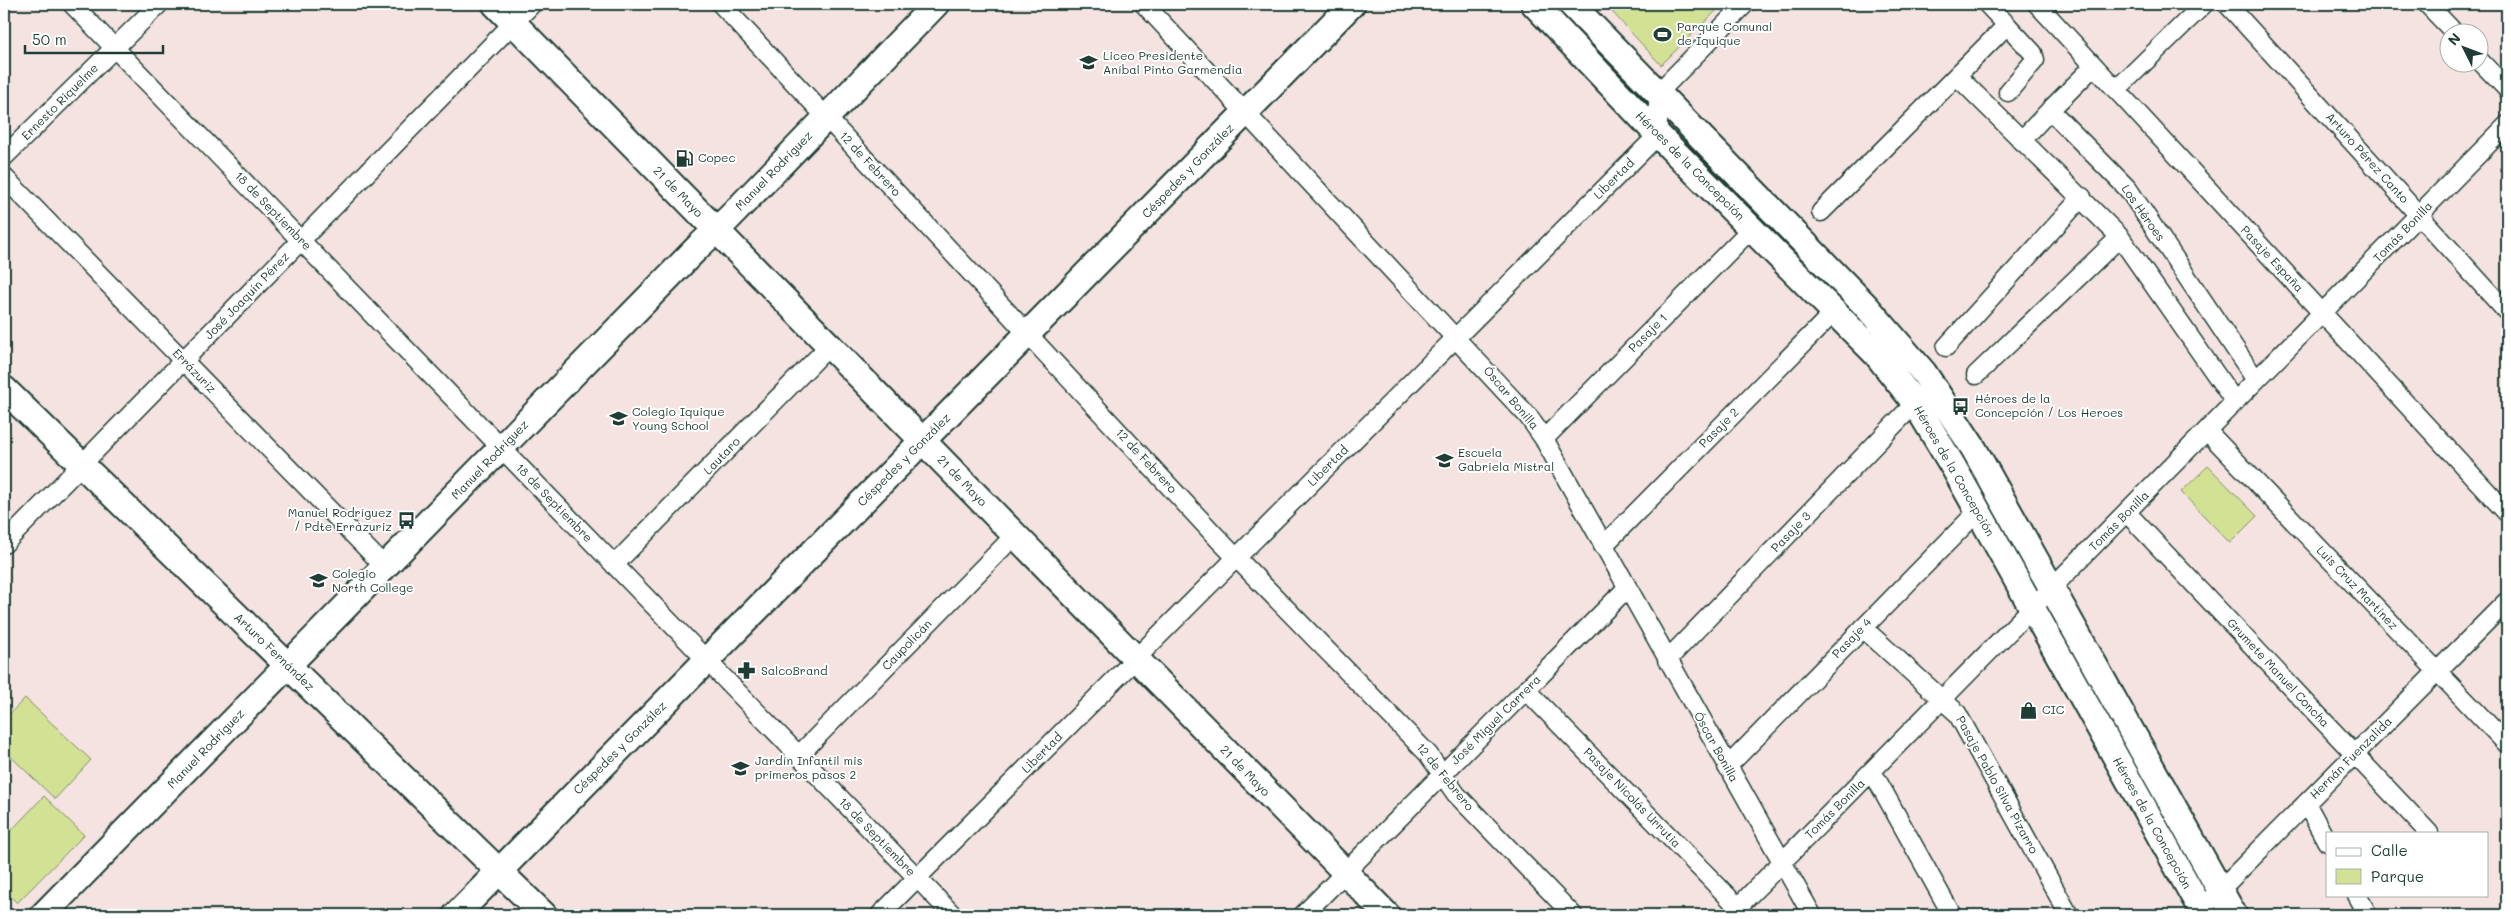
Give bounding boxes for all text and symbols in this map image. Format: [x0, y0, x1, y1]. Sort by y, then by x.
place label: Parque Comunal de Iquique [1677, 18, 1772, 48]
scale bar [25, 22, 162, 54]
north arrow [2438, 22, 2488, 72]
sports icon: Parque Comunal de Iquique [1653, 24, 1673, 44]
text: 50 m [32, 29, 67, 49]
text: N [2443, 29, 2465, 49]
place label: Liceo Presidente Aníbal Pinto Garmendia [1103, 47, 1242, 77]
school or university icon: Liceo Presidente Aníbal Pinto Garmendia [1079, 53, 1099, 73]
street label: Ernesto Riquelme [18, 60, 101, 143]
street label: Héroes de la Concepción [1633, 107, 1749, 223]
street label: Arturo Pérez Canto [2323, 109, 2413, 206]
street label: Céspedes y González [1138, 119, 1237, 221]
street label: Manuel Rodríguez [731, 127, 816, 213]
street label: 12 de Febrero [837, 127, 905, 199]
fuel station icon: Copec [674, 148, 694, 168]
place label: Copec [698, 149, 736, 165]
street label: Libertad [1589, 154, 1637, 202]
street label: 21 de Mayo [650, 162, 707, 220]
street label: 18 de Septiembre [232, 167, 316, 253]
street label: Los Héroes [2118, 181, 2169, 244]
street label: Tomás Bonilla [2369, 197, 2435, 265]
street label: Pasaje España [2238, 222, 2308, 295]
street label: José Joaquín Pérez [200, 248, 292, 342]
street label: Pasaje 1 [1624, 309, 1670, 355]
street label: Errázuriz [170, 345, 220, 396]
street label: Óscar Bonilla [1481, 362, 1543, 432]
place label: Héroes de la Concepción / Los Heroes [1975, 390, 2123, 420]
bus stop icon: Héroes de la Concepción / Los Heroes [1951, 396, 1971, 416]
street label: Héroes de la Concepción [1911, 402, 1999, 539]
place label: Colegio Iquique Young School [632, 403, 725, 433]
street label: Pasaje 2 [1695, 404, 1742, 451]
school or university icon: Colegio Iquique Young School [608, 409, 628, 429]
street label: Céspedes y González [853, 409, 954, 509]
street label: Manuel Rodríguez [447, 416, 532, 502]
street label: 12 de Febrero [1113, 424, 1181, 496]
street label: Lautaro [699, 433, 743, 477]
street label: Libertad [1303, 441, 1351, 489]
place label: Escuela Gabriela Mistral [1458, 444, 1554, 474]
school or university icon: Escuela Gabriela Mistral [1434, 450, 1454, 470]
street label: 21 de Mayo [934, 451, 991, 509]
street label: 18 de Septiembre [513, 459, 597, 545]
street label: Tomás Bonilla [2085, 487, 2152, 554]
place label: Manuel Rodríguez / Pdte Errázuriz [288, 504, 392, 534]
street label: Pasaje 3 [1767, 508, 1814, 555]
bus stop icon: Manuel Rodríguez / Pdte Errázuriz [396, 510, 416, 530]
street label: Luis Cruz Martínez [2313, 542, 2402, 633]
place label: Colegio North College [332, 565, 413, 595]
school or university icon: Colegio North College [308, 571, 328, 591]
street label: Arturo Fernández [231, 609, 319, 694]
street label: Pasaje 4 [1828, 614, 1875, 661]
street label: Caupolicán [878, 615, 935, 673]
street label: Grumete Manuel Concha [2224, 615, 2333, 730]
pharmacy icon: SalcoBrand [737, 661, 757, 681]
place label: SalcoBrand [761, 662, 828, 678]
street label: José Miguel Carrera [1447, 671, 1544, 768]
street label: Céspedes y González [569, 697, 670, 797]
shop icon: CIC [2018, 700, 2038, 720]
place label: CIC [2042, 701, 2065, 717]
street label: Manuel Rodríguez [163, 705, 248, 791]
street label: Óscar Bonilla [1691, 708, 1743, 785]
street label: Pasaje Pablo Silva Pizarro [1953, 713, 2043, 856]
street label: Hernán Fuenzalida [2306, 713, 2395, 802]
street label: Libertad [1017, 728, 1065, 776]
street label: 12 de Febrero [1413, 739, 1478, 814]
street label: 21 de Mayo [1217, 741, 1274, 799]
street label: Pasaje Nicolás Urrutia [1581, 744, 1685, 851]
place label: Jardín Infantil mis primeros pasos 2 [755, 752, 863, 782]
street label: Héroes de la Concepción [2110, 754, 2196, 891]
school or university icon: Jardín Infantil mis primeros pasos 2 [731, 758, 751, 778]
street label: Tomás Bonilla [1801, 775, 1868, 842]
street label: 18 de Septiembre [836, 793, 920, 879]
legend [2326, 832, 2488, 896]
text: Calle [2371, 840, 2408, 860]
text: Parque [2371, 866, 2424, 886]

